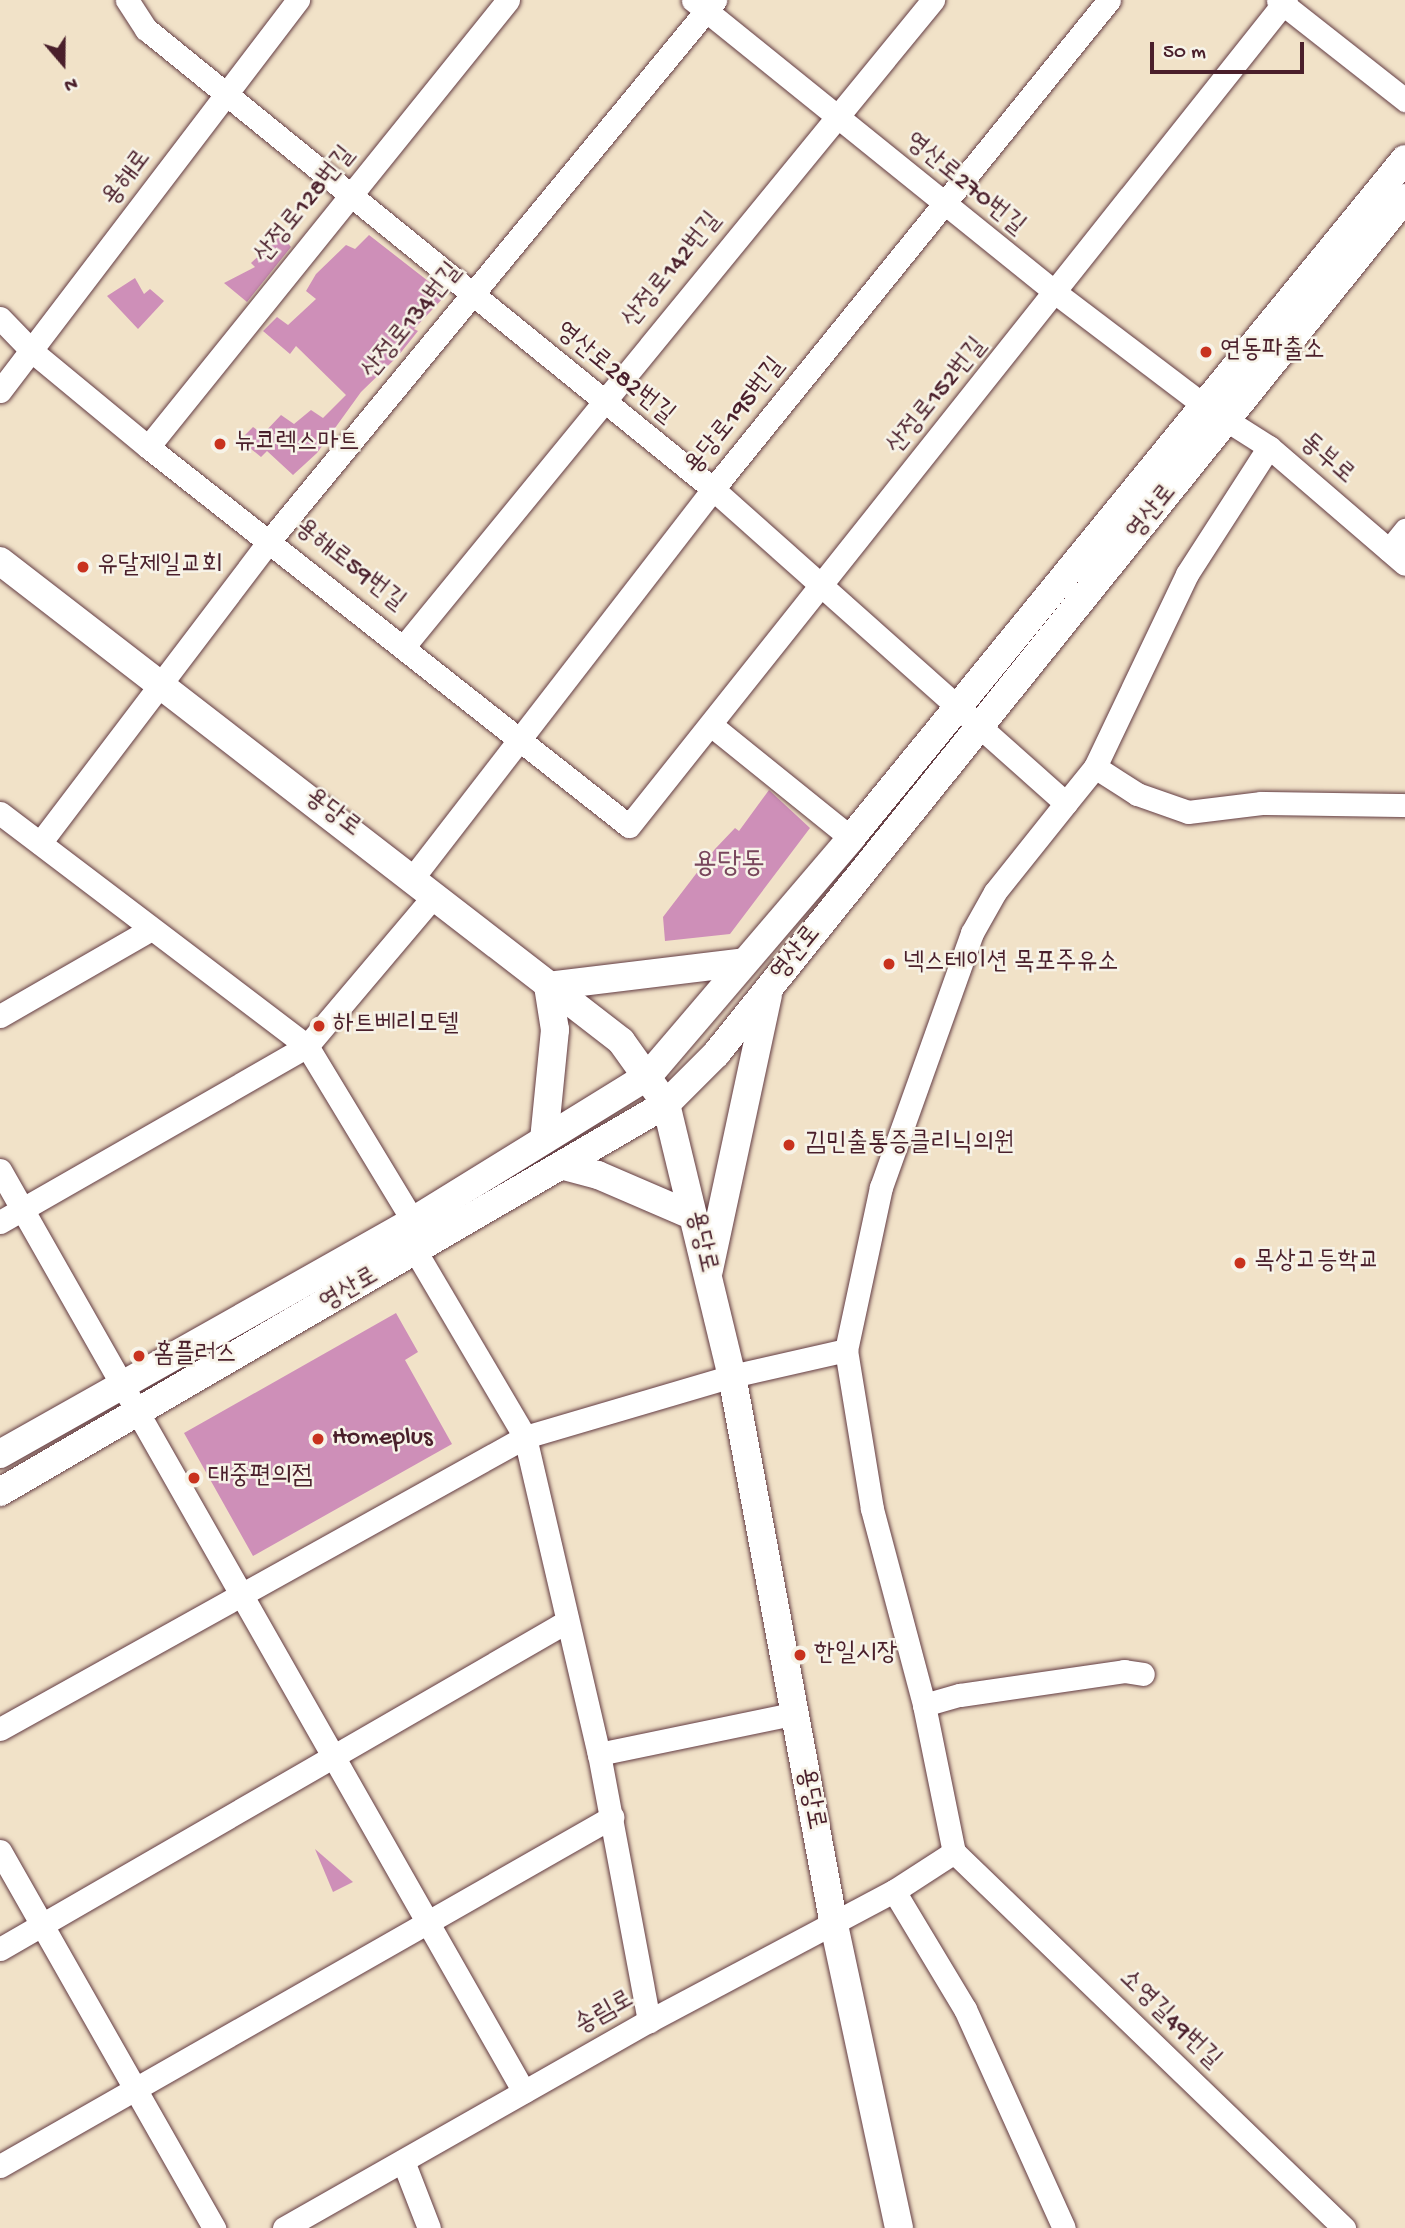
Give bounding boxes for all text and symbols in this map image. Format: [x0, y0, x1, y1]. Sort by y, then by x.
north arrow [28, 28, 98, 98]
scale bar [1153, 28, 1307, 72]
text: 50 m [1163, 41, 1206, 66]
text: N [61, 70, 80, 96]
street label: 영산로270번길 [898, 127, 1030, 243]
street label: 산정로128번길 [249, 141, 363, 271]
street label: 용해로 [97, 145, 159, 213]
street label: 산정로142번길 [617, 207, 729, 335]
street label: 산정로134번길 [357, 257, 469, 387]
street label: 영산로282번길 [548, 316, 680, 432]
street label: 산정로152번길 [881, 332, 995, 462]
place label: 연동파출소 [1220, 336, 1325, 368]
marker: 연동파출소 [1198, 344, 1214, 360]
street label: 용당로195번길 [679, 352, 793, 482]
place label: 뉴코렉스마트 [234, 428, 360, 460]
street label: 동부로 [1292, 428, 1360, 492]
marker: 뉴코렉스마트 [212, 436, 228, 452]
street label: 영산로 [1121, 479, 1185, 547]
street label: 용해로59번길 [288, 513, 410, 619]
place label: 유달제일교회 [97, 551, 223, 583]
marker: 유달제일교회 [75, 559, 91, 575]
street label: 용당로 [298, 783, 366, 845]
district label: 용당동 [693, 848, 765, 884]
street label: 영산로 [765, 920, 829, 988]
place label: 넥스테이션 목포주유소 [903, 948, 1118, 980]
marker: 넥스테이션 목포주유소 [881, 956, 897, 972]
place label: 하트베리모텔 [333, 1010, 459, 1042]
marker: 하트베리모텔 [311, 1018, 327, 1034]
place label: 김민출통증클리닉의원 [805, 1129, 1014, 1161]
marker: 김민출통증클리닉의원 [779, 1135, 799, 1155]
street label: 용당로 [678, 1208, 722, 1276]
place label: 목상고등학교 [1254, 1247, 1380, 1279]
marker: 목상고등학교 [1232, 1255, 1248, 1271]
street label: 영산로 [315, 1262, 385, 1320]
place label: 홈플러스 [153, 1340, 237, 1372]
marker: 홈플러스 [131, 1348, 147, 1364]
place label: Homeplus [332, 1423, 433, 1455]
marker: Homeplus [310, 1431, 326, 1447]
place label: 대중편의점 [208, 1462, 313, 1494]
marker: 대중편의점 [186, 1470, 202, 1486]
place label: 한일시장 [814, 1639, 898, 1671]
marker: 한일시장 [792, 1647, 808, 1663]
street label: 용당로 [788, 1765, 830, 1833]
street label: 소영길49번길 [1111, 1964, 1227, 2076]
street label: 송림로 [570, 1985, 640, 2043]

